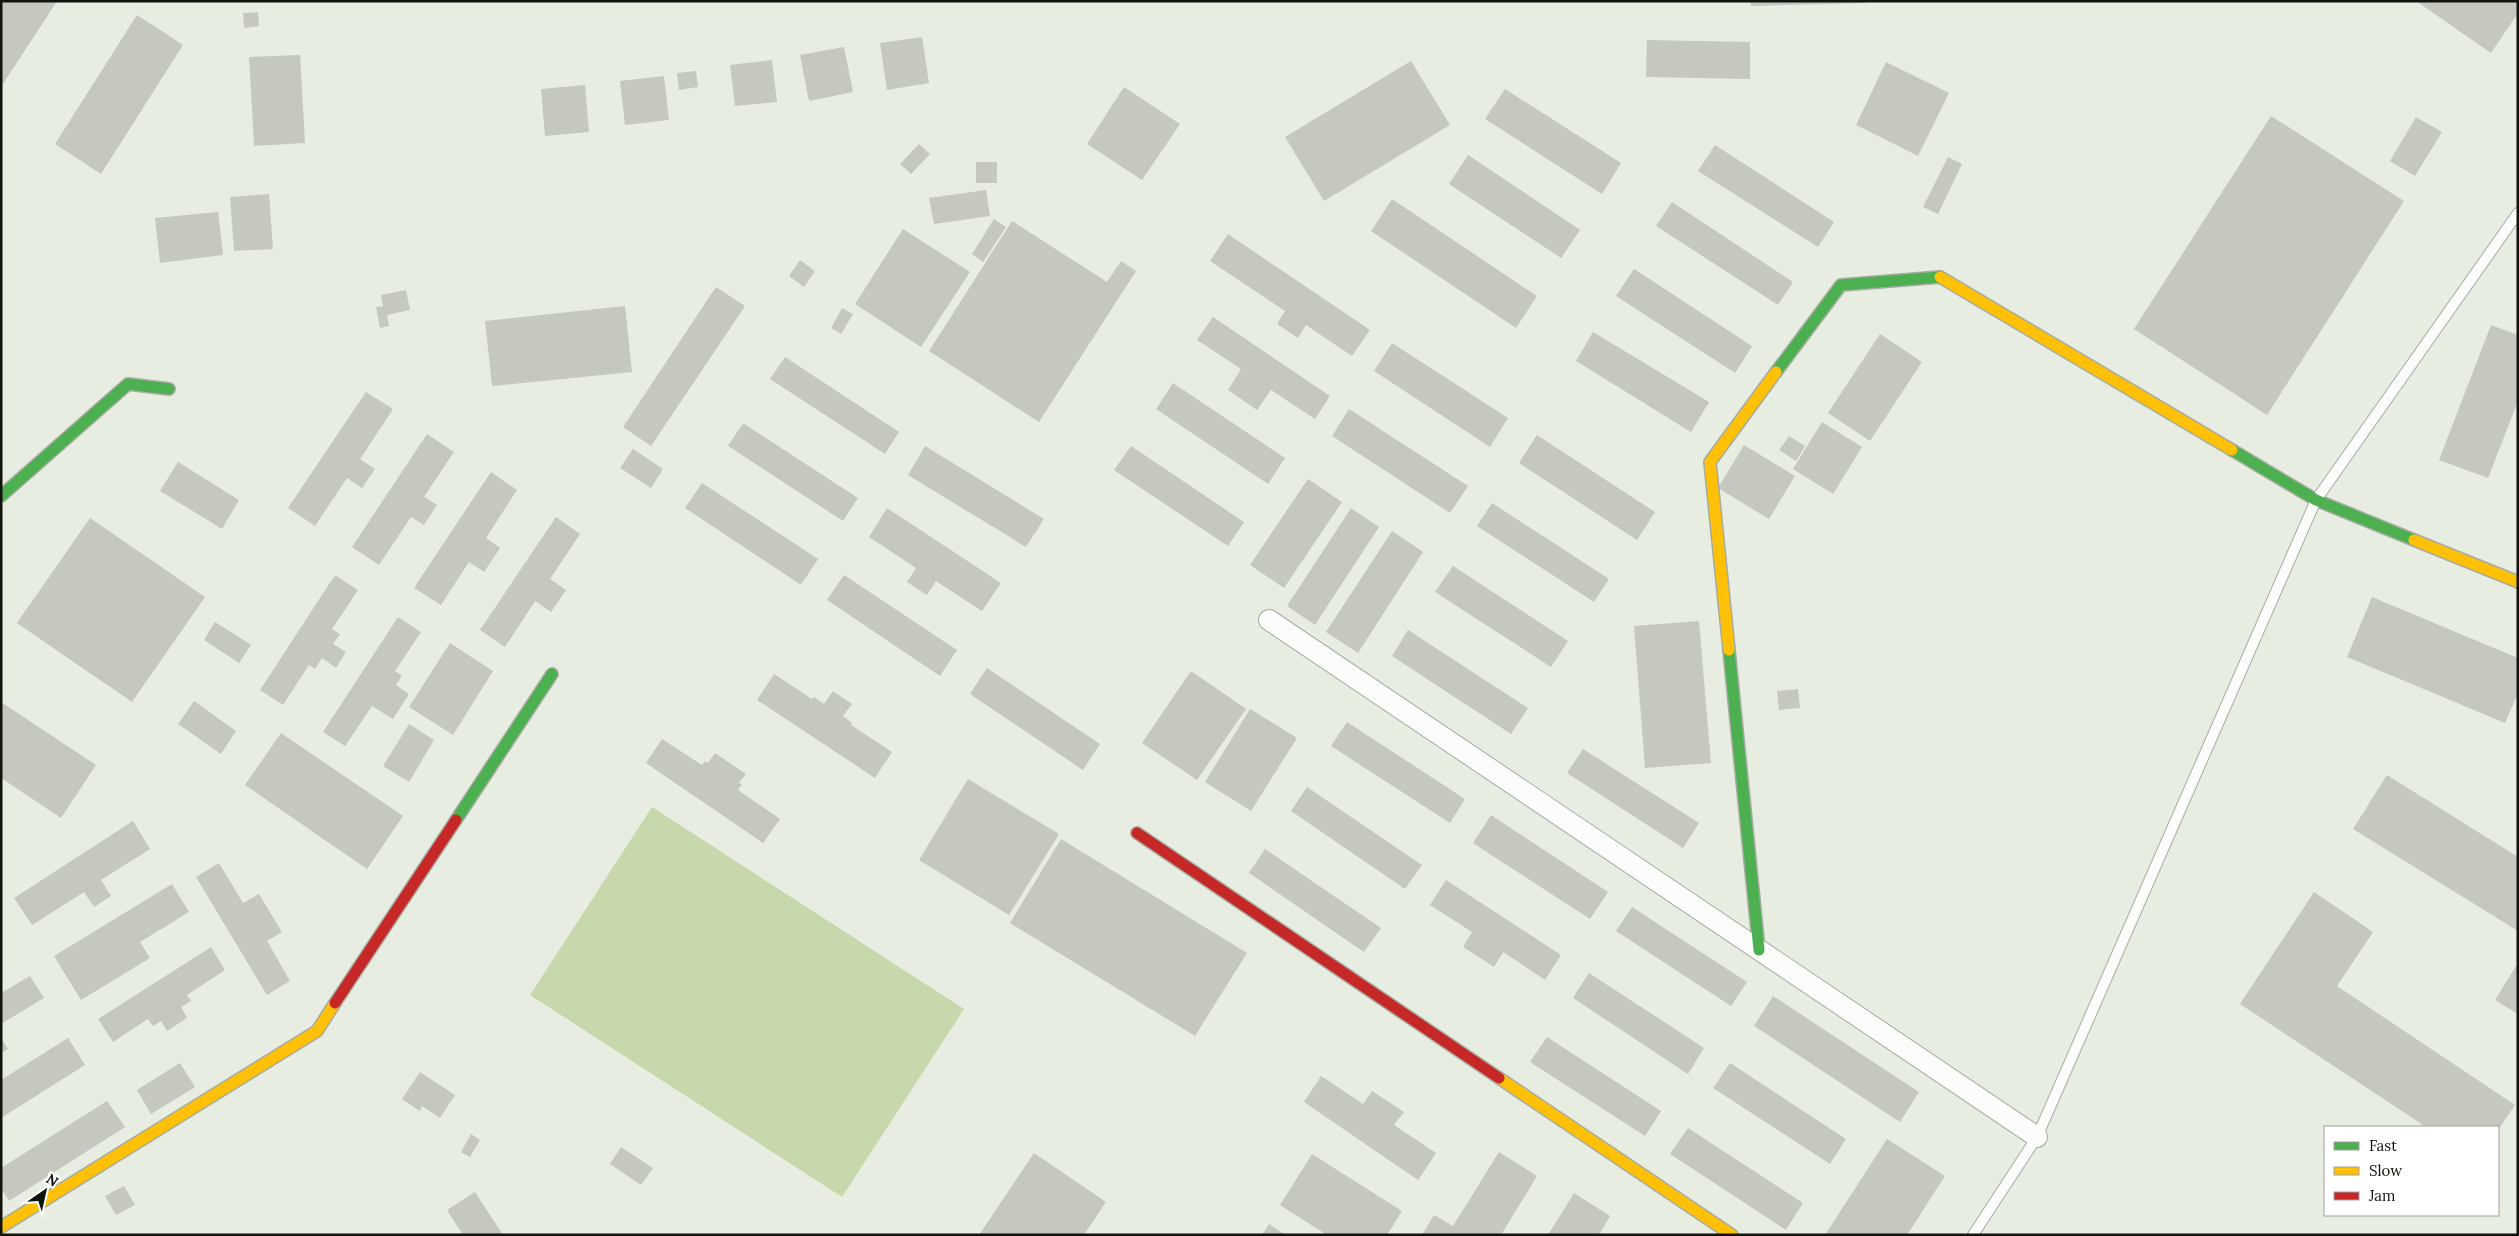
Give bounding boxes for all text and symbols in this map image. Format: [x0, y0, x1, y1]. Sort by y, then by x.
legend [2324, 1126, 2499, 1216]
text: Fast [2369, 1136, 2397, 1155]
text: Slow [2369, 1161, 2402, 1180]
north arrow [20, 1166, 70, 1216]
text: N [43, 1170, 62, 1191]
text: Jam [2368, 1186, 2396, 1205]

